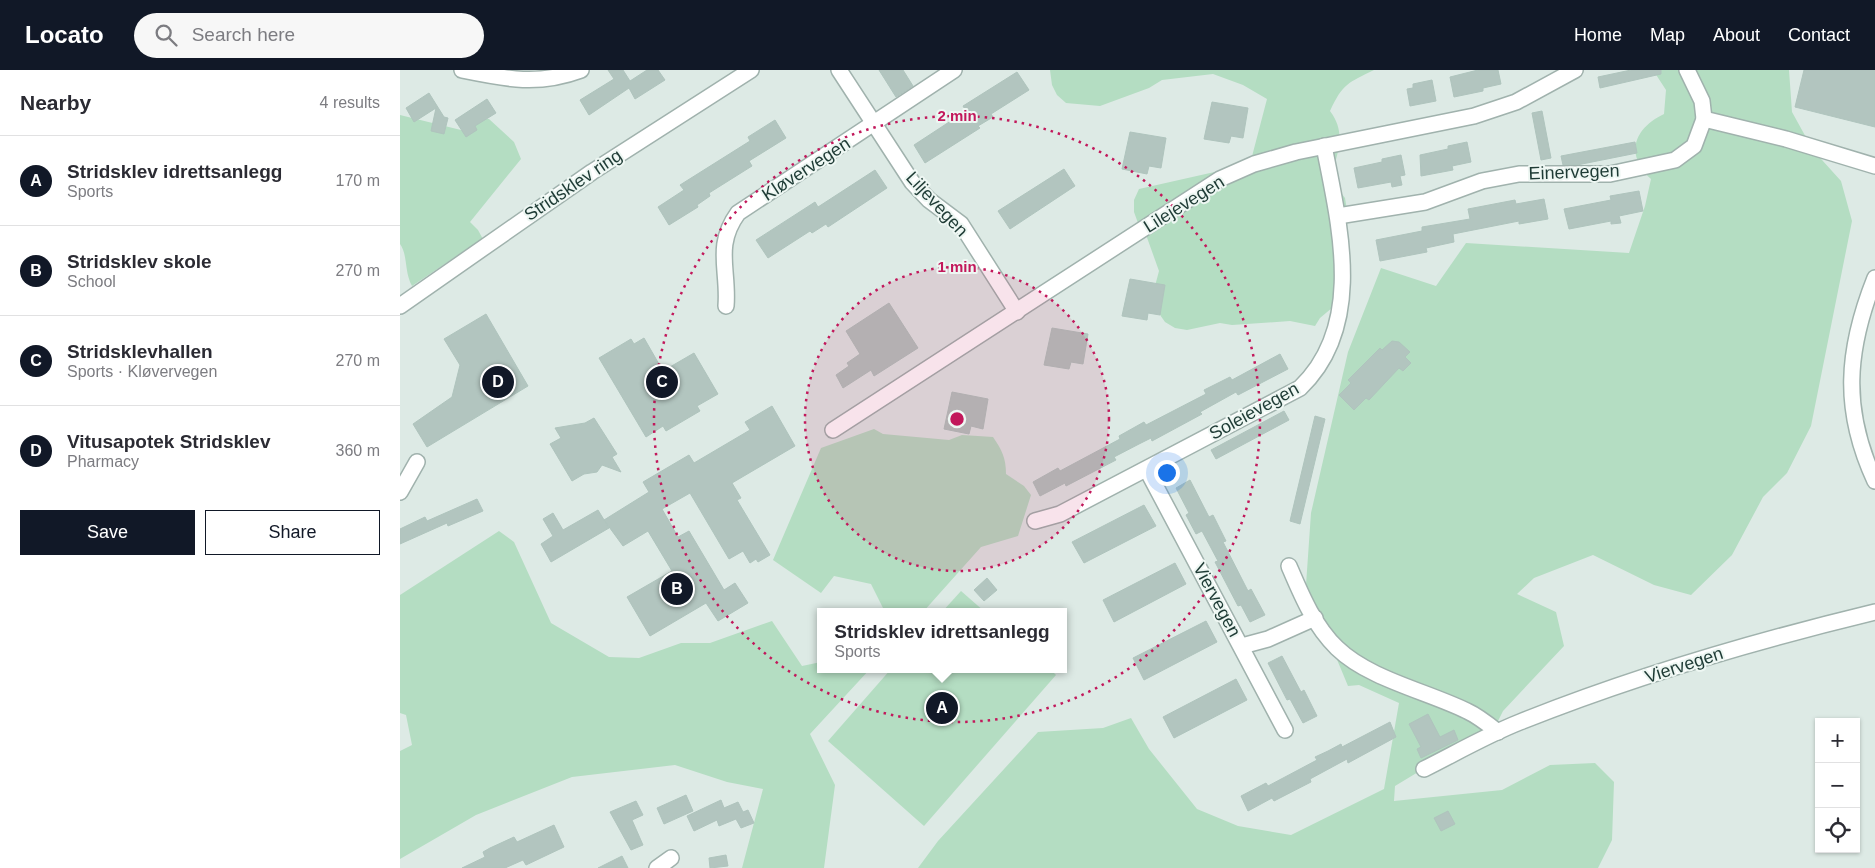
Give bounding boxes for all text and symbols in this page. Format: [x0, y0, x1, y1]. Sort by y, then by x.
search box [134, 13, 484, 58]
text: Locato [25, 21, 104, 48]
icon: search [152, 21, 180, 49]
text: Search here [192, 24, 295, 45]
text: Home [1574, 25, 1622, 45]
text: Map [1650, 25, 1685, 45]
text: About [1713, 25, 1760, 45]
text: Contact [1788, 25, 1850, 45]
text: Nearby [20, 91, 91, 114]
text: 4 results [320, 94, 380, 111]
text: 2 min [937, 107, 977, 124]
street label: Kløvervegen [758, 133, 854, 205]
street label: Stridsklev ring [521, 145, 625, 225]
street label: Einervegen [1528, 160, 1620, 184]
text: Stridsklev idrettsanlegg [67, 161, 282, 182]
street label: Liljevegen [902, 168, 972, 240]
street label: Lilejevegen [1140, 171, 1228, 237]
text: A [30, 172, 42, 189]
text: 170 m [336, 172, 380, 189]
text: Sports [67, 183, 113, 200]
text: Stridsklev skole [67, 251, 212, 272]
text: 1 min [937, 258, 977, 275]
text: B [30, 262, 42, 279]
text: 270 m [336, 262, 380, 279]
text: School [67, 273, 116, 290]
text: Stridsklevhallen [67, 341, 213, 362]
text: C [30, 352, 42, 369]
text: 270 m [336, 352, 380, 369]
text: Sports · Kløvervegen [67, 363, 217, 380]
pin: D [482, 363, 514, 401]
pin: C [646, 363, 678, 401]
street label: Soleievegen [1206, 378, 1302, 444]
centre of rings [948, 410, 966, 428]
text: Vitusapotek Stridsklev [67, 431, 270, 452]
text: D [30, 442, 42, 459]
text: 360 m [336, 442, 380, 459]
text: Pharmacy [67, 453, 139, 470]
your location [1154, 460, 1180, 486]
button: Save [20, 510, 195, 555]
button: Share [205, 510, 380, 555]
street label: Viervegen [1189, 560, 1245, 640]
pin: B [661, 570, 693, 608]
popup [817, 608, 1067, 673]
text: Stridsklev idrettsanlegg [834, 621, 1050, 642]
text: Sports [834, 643, 881, 660]
street label: Viervegen [1643, 643, 1725, 687]
pin: A [926, 689, 958, 727]
map controls [1815, 718, 1860, 853]
button: + [1815, 718, 1860, 763]
button: − [1815, 763, 1860, 808]
button: locate [1815, 808, 1860, 853]

